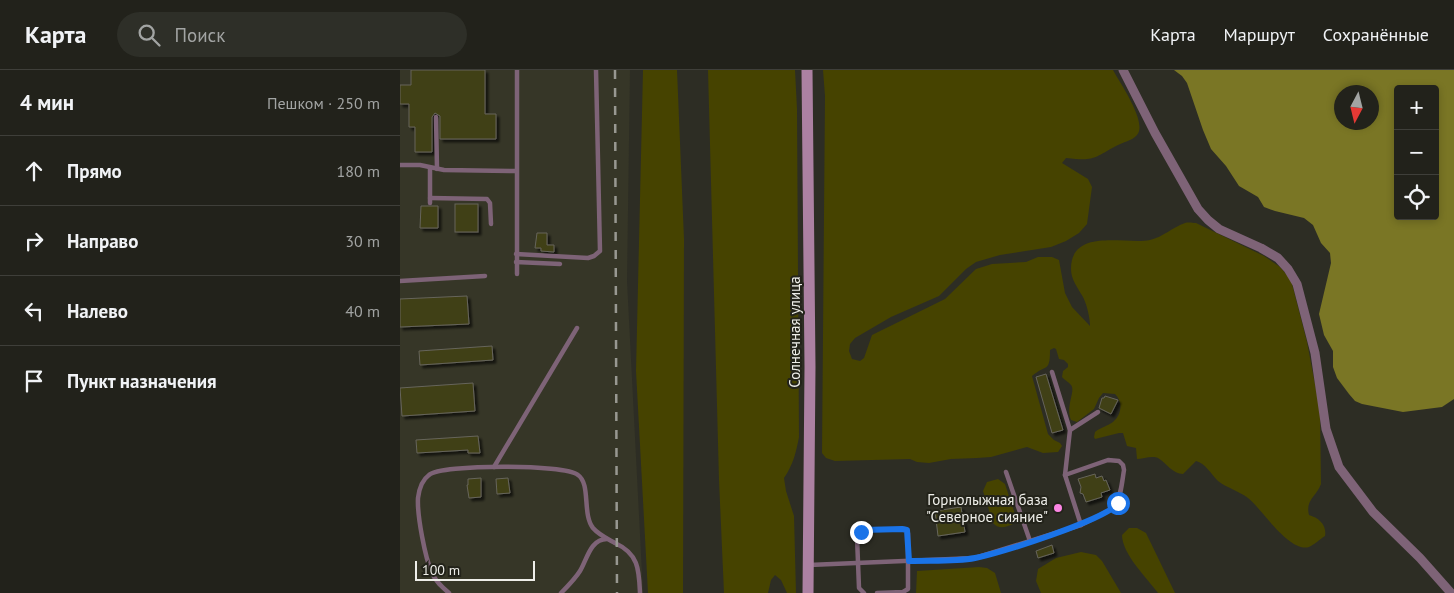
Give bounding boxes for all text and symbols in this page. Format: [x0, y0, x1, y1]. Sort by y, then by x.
search box [117, 12, 467, 57]
text: Карта [25, 19, 87, 50]
icon: search [135, 21, 163, 49]
text: Поиск [175, 23, 225, 47]
text: Карта [1150, 23, 1196, 46]
text: Маршрут [1224, 23, 1295, 46]
text: Сохранённые [1323, 23, 1429, 46]
north arrow [1334, 85, 1379, 130]
map controls [1394, 85, 1439, 220]
button: + [1394, 85, 1439, 130]
text: 4 мин [20, 89, 74, 116]
text: Пешком · 250 m [267, 93, 380, 113]
button: − [1394, 130, 1439, 175]
icon: ahead [20, 157, 48, 185]
text: Прямо [67, 159, 122, 183]
text: 180 m [337, 161, 380, 181]
button: locate [1394, 175, 1439, 220]
icon: right [20, 227, 48, 255]
text: Направо [67, 229, 138, 253]
text: 30 m [345, 231, 380, 251]
street label: Солнечная улица [785, 276, 804, 388]
icon: left [20, 297, 48, 325]
text: Налево [67, 299, 128, 323]
text: 40 m [345, 301, 380, 321]
icon: arrive [20, 367, 48, 395]
text: Пункт назначения [67, 369, 217, 393]
place label: Горнолыжная база "Северное сияние" [926, 490, 1048, 526]
route start [1107, 492, 1130, 515]
marker: Горнолыжная база "Северное сияние" [1052, 502, 1064, 514]
route end [850, 521, 873, 544]
scale bar [415, 558, 535, 581]
text: 100 m [422, 561, 460, 579]

